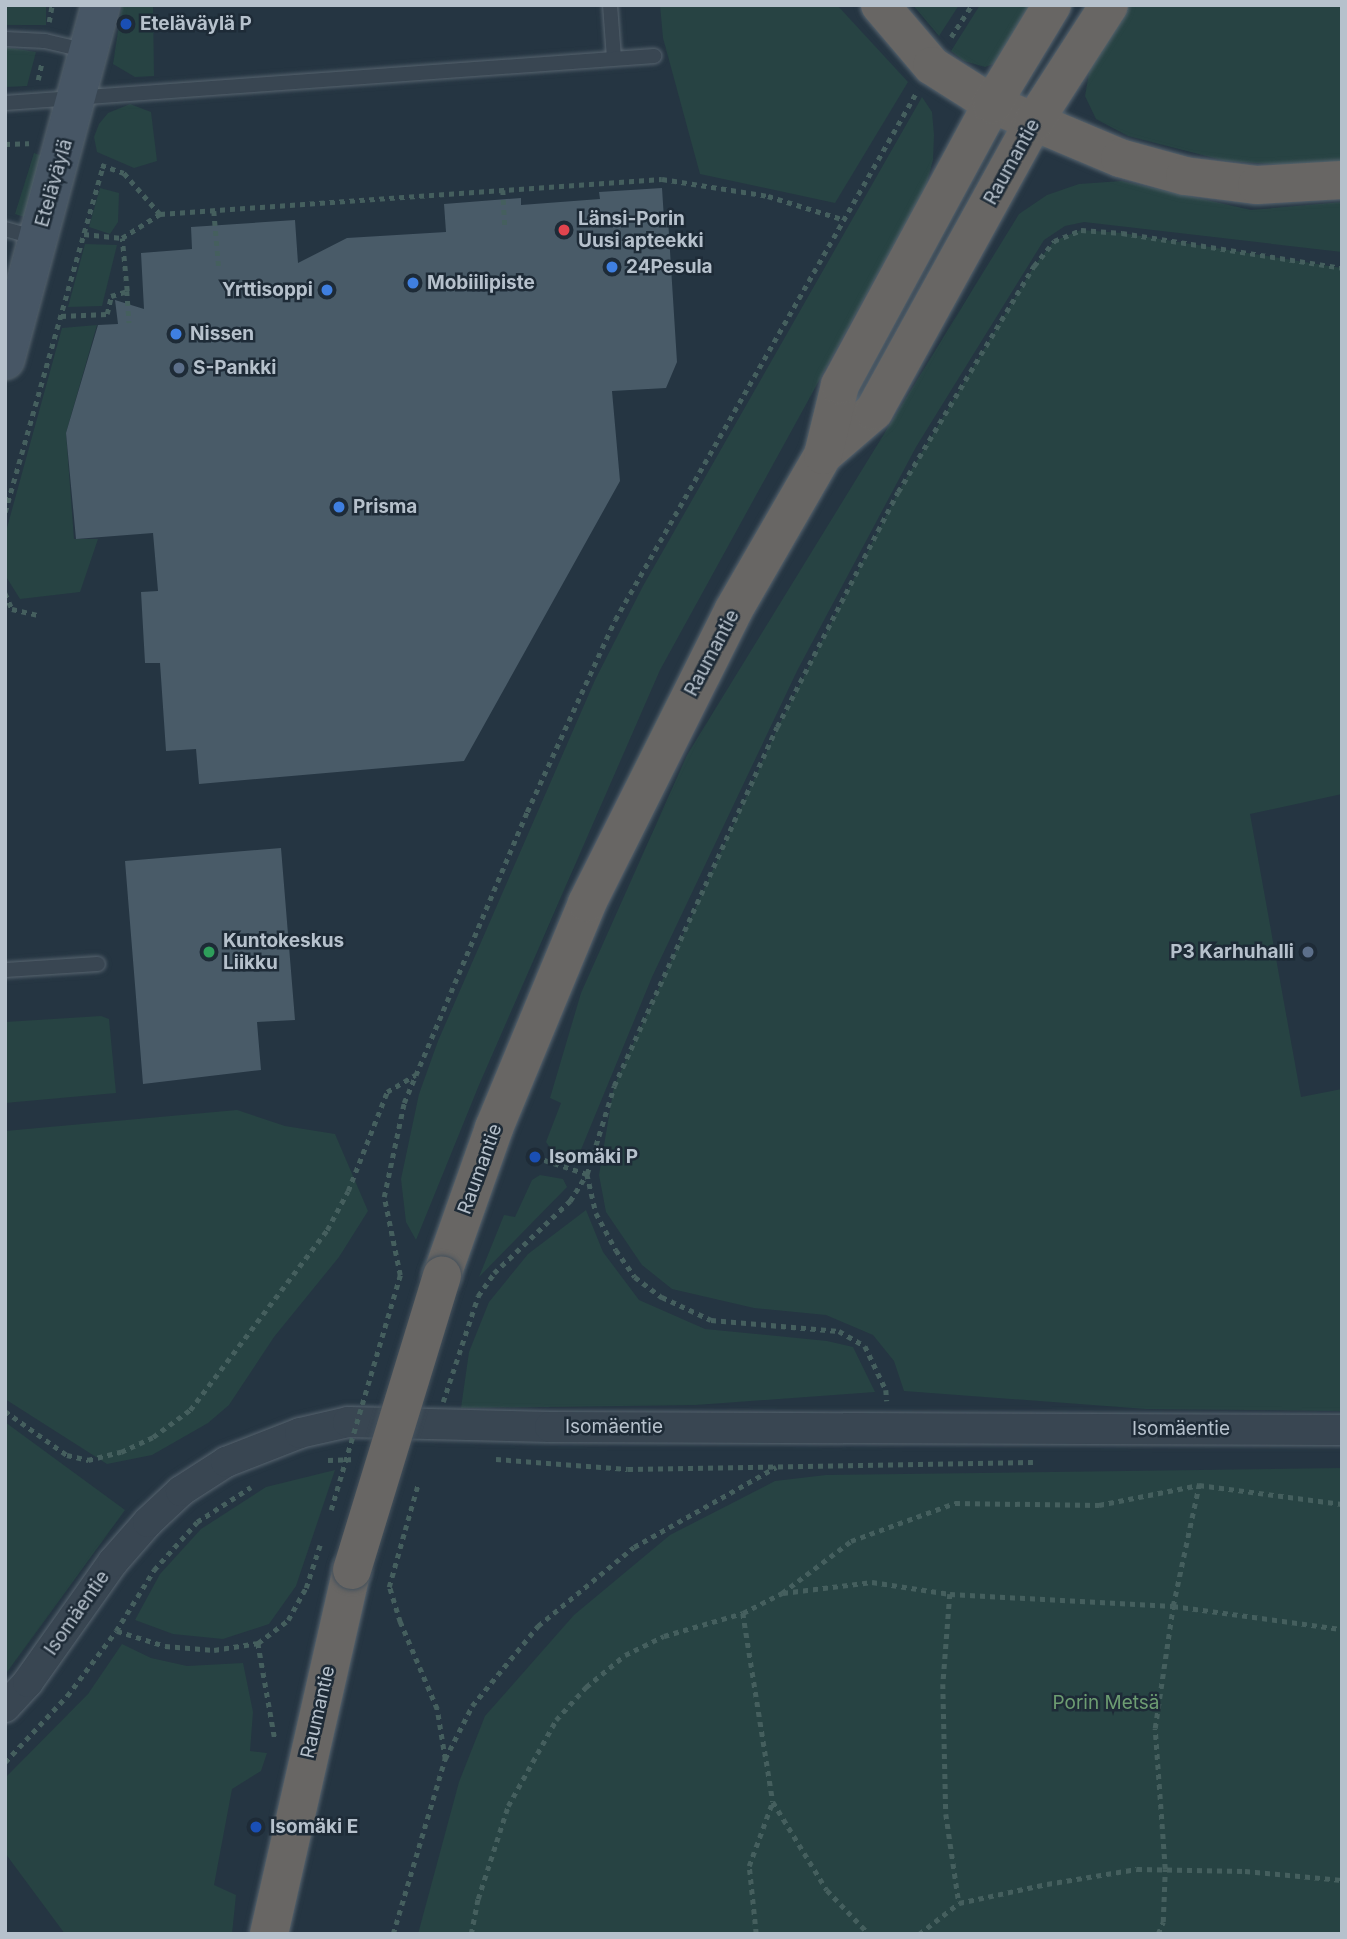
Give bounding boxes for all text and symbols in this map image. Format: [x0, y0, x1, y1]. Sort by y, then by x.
place label: Eteläväylä P [140, 13, 252, 35]
marker: Eteläväylä P [118, 16, 134, 32]
street label: Raumantie [979, 115, 1045, 209]
street label: Eteläväylä [31, 136, 77, 230]
place label: Länsi-Porin Uusi apteekki [578, 208, 704, 252]
marker: Länsi-Porin Uusi apteekki [556, 222, 572, 238]
place label: 24Pesula [626, 256, 713, 278]
marker: 24Pesula [604, 259, 620, 275]
place label: Mobiilipiste [427, 272, 535, 294]
marker: Mobiilipiste [405, 275, 421, 291]
place label: Yrttisoppi [222, 279, 313, 301]
marker: Yrttisoppi [319, 282, 335, 298]
place label: Nissen [190, 323, 254, 345]
marker: Nissen [168, 326, 184, 342]
place label: S-Pankki [193, 357, 276, 379]
marker: S-Pankki [171, 360, 187, 376]
place label: Prisma [353, 496, 417, 518]
marker: Prisma [331, 499, 347, 515]
street label: Raumantie [680, 606, 744, 700]
place label: Kuntokeskus Liikku [223, 930, 344, 974]
place label: P3 Karhuhalli [1170, 941, 1294, 963]
marker: Kuntokeskus Liikku [201, 944, 217, 960]
marker: P3 Karhuhalli [1300, 944, 1316, 960]
street label: Raumantie [453, 1121, 507, 1217]
place label: Isomäki P [549, 1146, 638, 1168]
marker: Isomäki P [527, 1149, 543, 1165]
street label: Isomäentie [565, 1416, 663, 1438]
street label: Isomäentie [1132, 1418, 1230, 1440]
street label: Isomäentie [40, 1566, 114, 1660]
street label: Raumantie [296, 1663, 340, 1761]
park label: Porin Metsä [1052, 1692, 1160, 1714]
place label: Isomäki E [270, 1816, 358, 1838]
marker: Isomäki E [248, 1819, 264, 1835]

